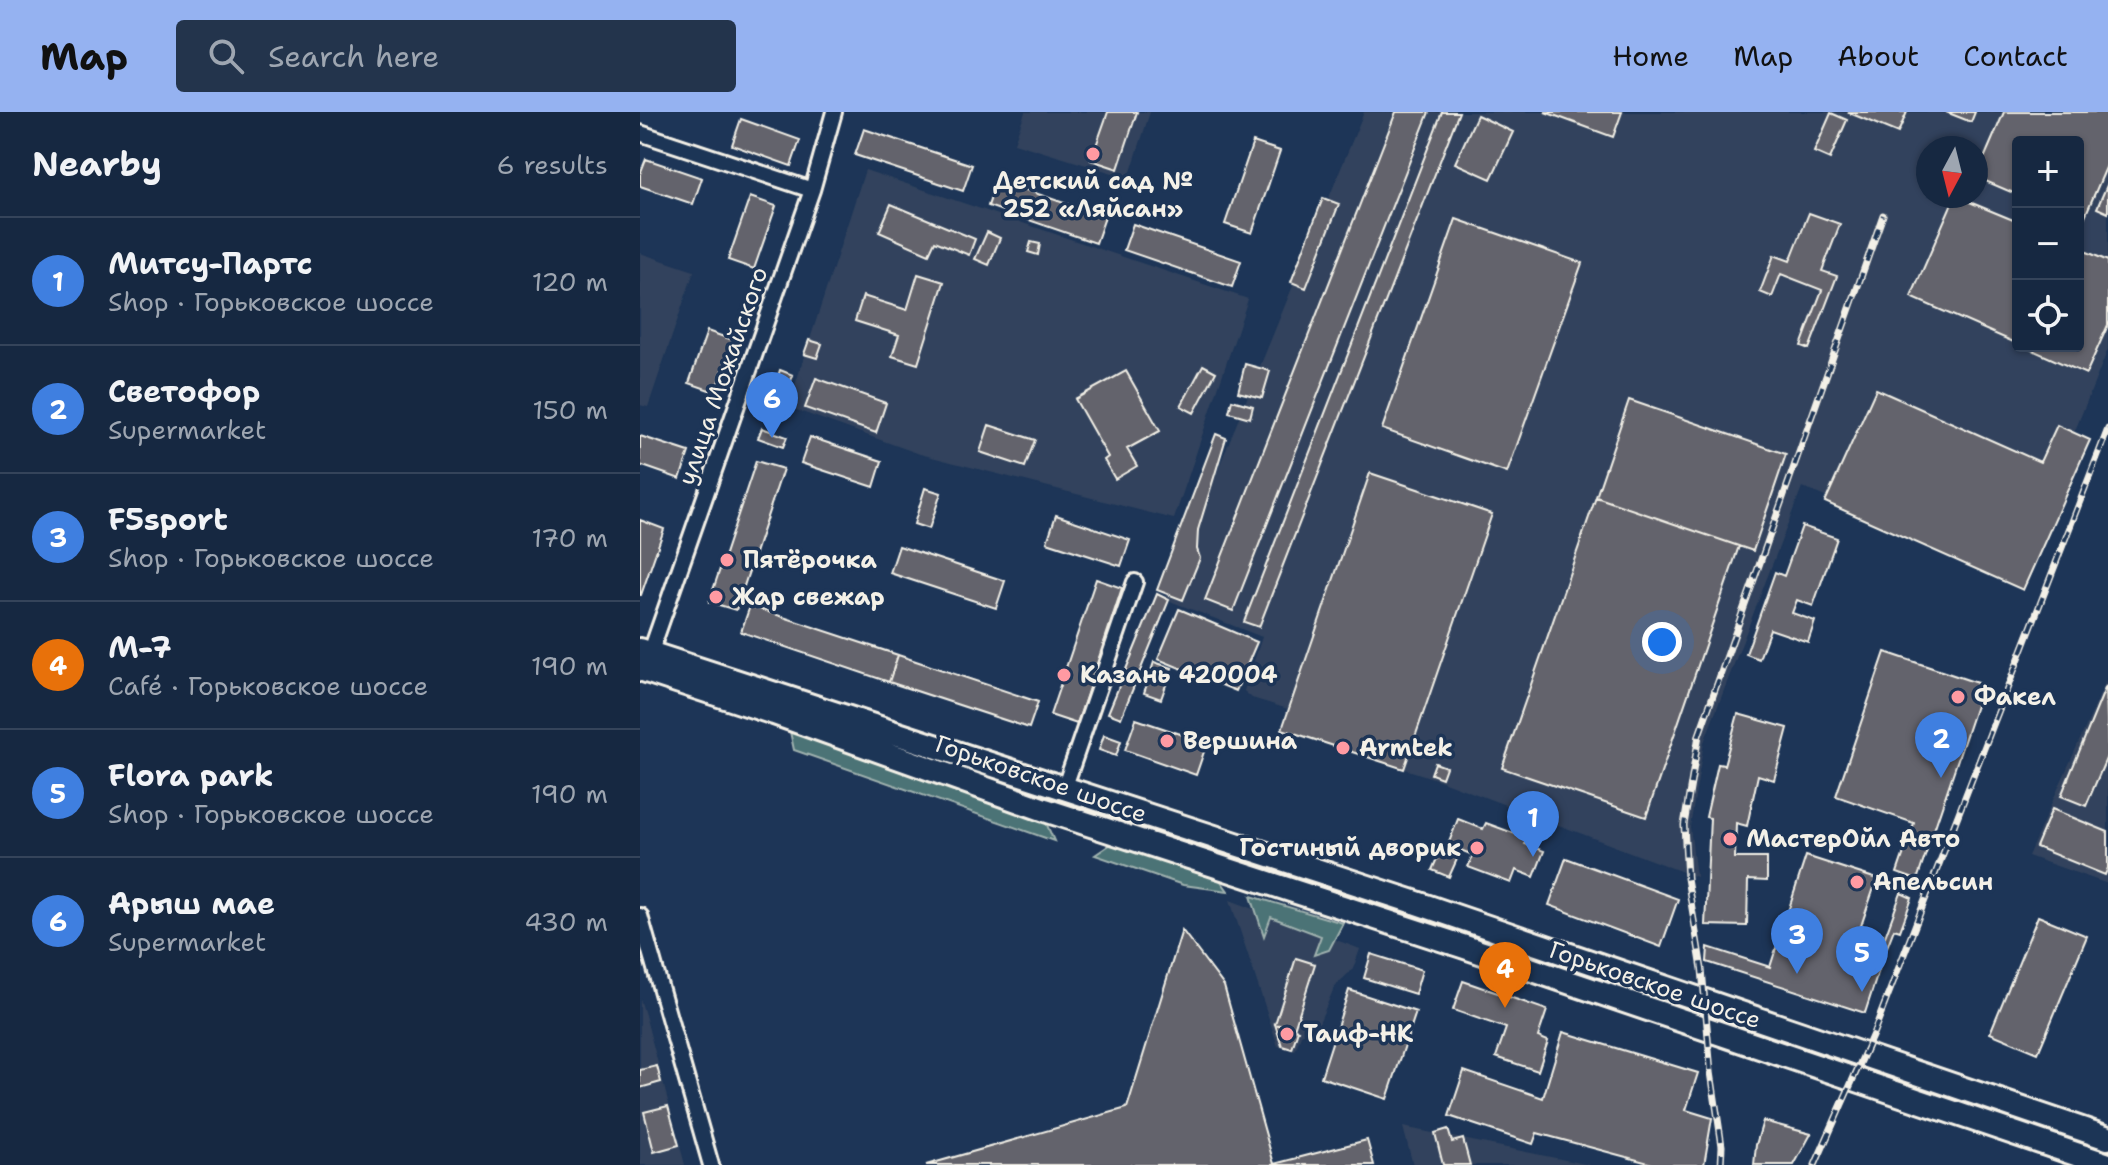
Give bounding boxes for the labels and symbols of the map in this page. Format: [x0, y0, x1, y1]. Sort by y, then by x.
north arrow [1916, 136, 1988, 208]
marker: Детский сад № 252 «Ляйсан» [1084, 145, 1102, 163]
place label: Детский сад № 252 «Ляйсан» [993, 165, 1193, 225]
street label: улица Можайского [671, 263, 775, 489]
pin: 6 [746, 372, 798, 438]
place label: Пятёрочка [743, 544, 877, 576]
marker: Пятёрочка [718, 551, 736, 569]
place label: Жар свежар [732, 581, 885, 613]
marker: Жар свежар [707, 588, 725, 606]
your location [1642, 622, 1682, 662]
place label: Казань 420004 [1080, 659, 1278, 691]
marker: Казань 420004 [1055, 666, 1073, 684]
place label: Факел [1974, 681, 2056, 713]
marker: Факел [1949, 688, 1967, 706]
pin: 2 [1915, 712, 1967, 778]
place label: Вершина [1183, 725, 1298, 757]
street label: Горьковское шоссе [931, 728, 1151, 830]
marker: Вершина [1158, 732, 1176, 750]
place label: Armtek [1359, 732, 1453, 764]
marker: Armtek [1334, 739, 1352, 757]
pin: 1 [1507, 791, 1559, 857]
place label: МастерОйл Авто [1746, 823, 1960, 855]
marker: МастерОйл Авто [1721, 830, 1739, 848]
place label: Гостиный дворик [1240, 832, 1461, 864]
marker: Гостиный дворик [1468, 839, 1486, 857]
place label: Апельсин [1873, 866, 1993, 898]
marker: Апельсин [1848, 873, 1866, 891]
pin: 3 [1771, 908, 1823, 974]
pin: 5 [1836, 926, 1888, 992]
street label: Горьковское шоссе [1545, 934, 1765, 1036]
pin: 4 [1479, 942, 1531, 1008]
place label: Таиф-НК [1303, 1018, 1414, 1050]
marker: Таиф-НК [1278, 1025, 1296, 1043]

